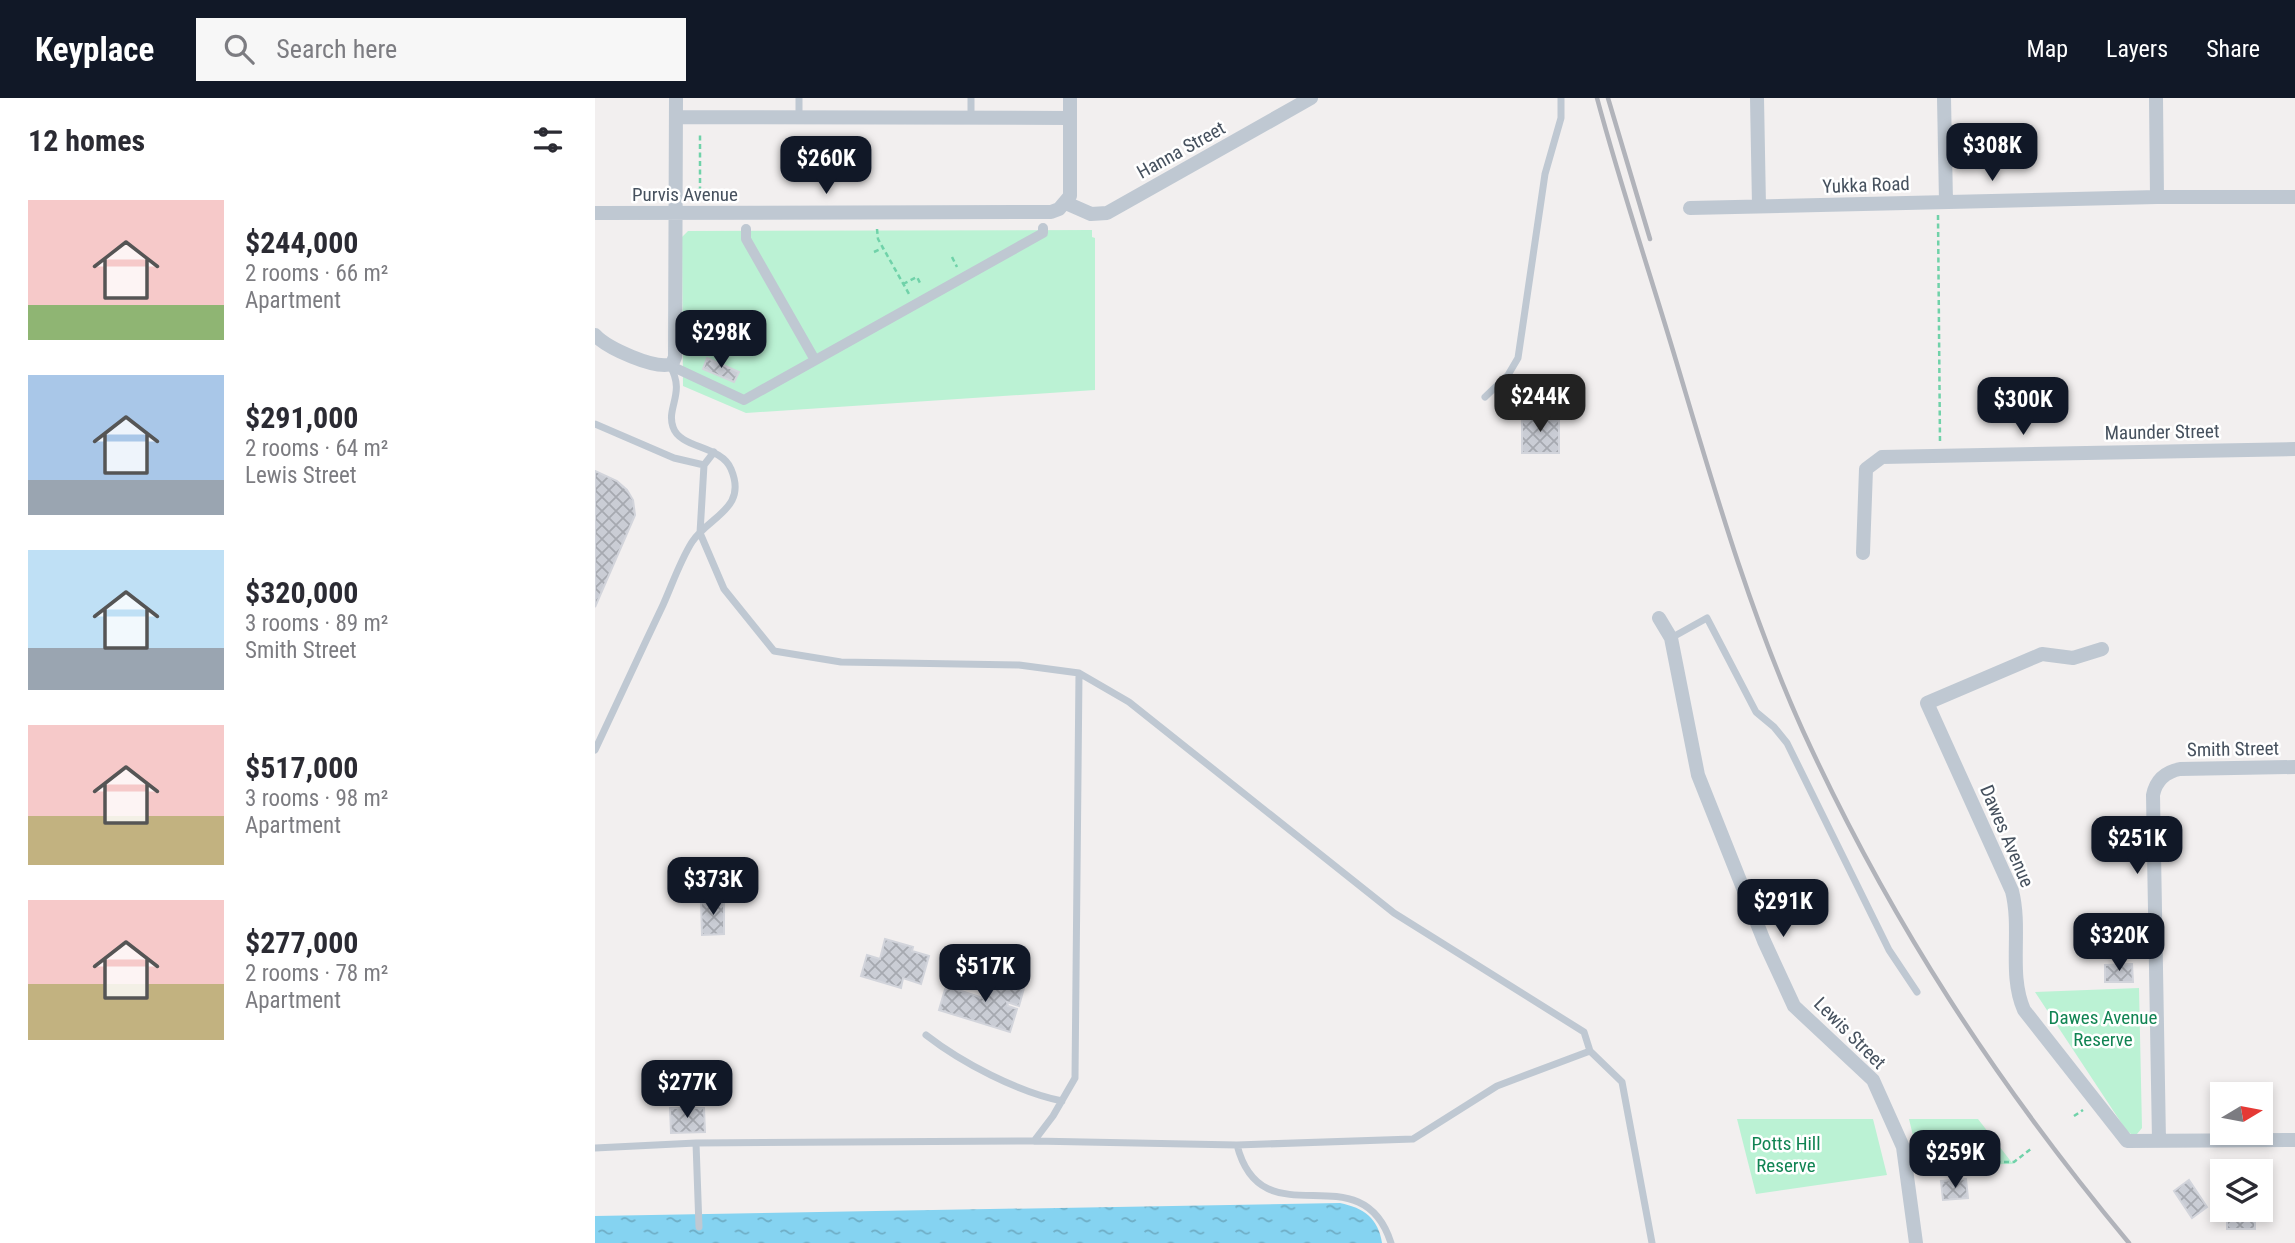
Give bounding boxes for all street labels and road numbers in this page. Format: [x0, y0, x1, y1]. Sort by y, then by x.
street label: Hanna Street [1133, 116, 1229, 184]
street label: Yukka Road [1822, 172, 1910, 198]
street label: Purvis Avenue [632, 183, 738, 206]
street label: Maunder Street [2104, 419, 2220, 445]
street label: Smith Street [2187, 737, 2279, 761]
street label: Dawes Avenue [1975, 781, 2039, 891]
street label: Lewis Street [1809, 992, 1891, 1074]

